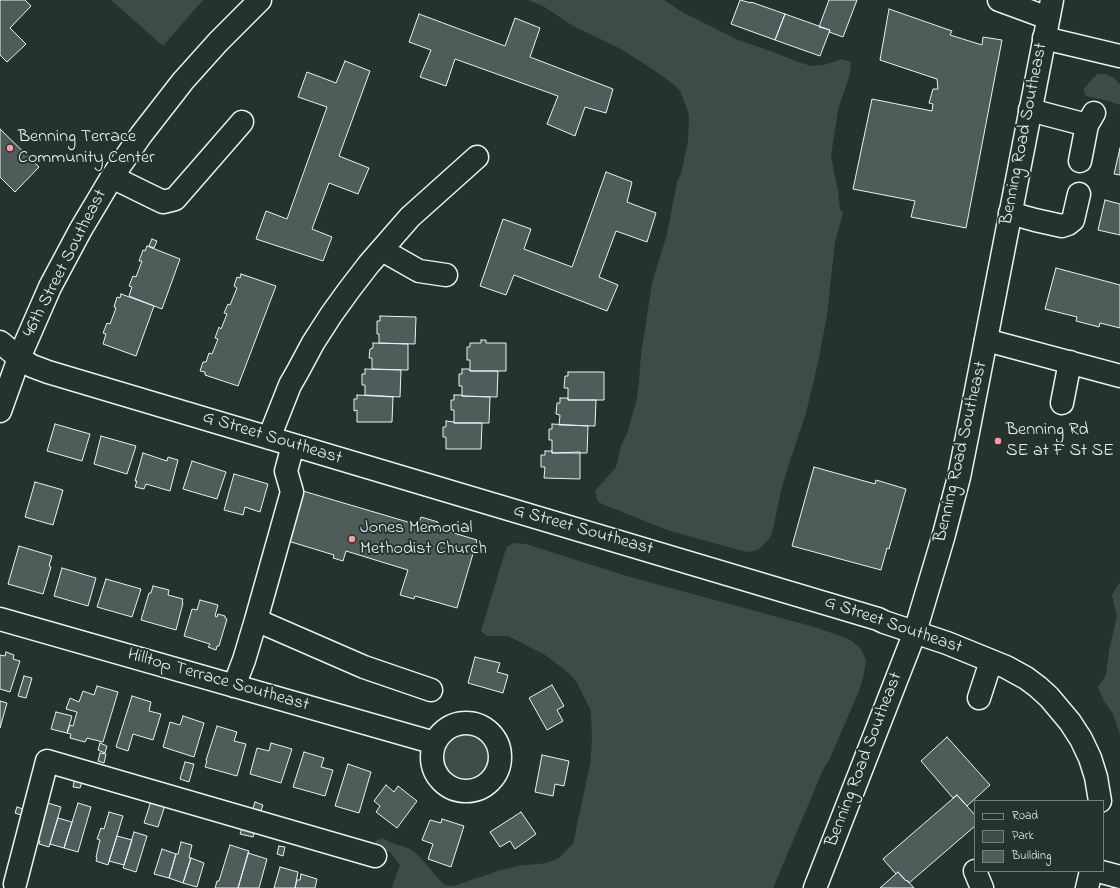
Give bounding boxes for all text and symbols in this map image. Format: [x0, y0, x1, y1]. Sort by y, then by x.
street label: Benning Road Southeast [997, 41, 1053, 227]
place label: Benning Terrace Community Center [18, 127, 155, 170]
marker: Benning Terrace Community Center [5, 143, 15, 153]
street label: 46th Street Southeast [19, 186, 113, 342]
street label: Benning Road Southeast [931, 359, 993, 545]
street label: G Street Southeast [200, 408, 344, 470]
place label: Benning Rd SE at F St SE [1006, 420, 1114, 462]
marker: Benning Rd SE at F St SE [993, 436, 1003, 446]
street label: G Street Southeast [511, 501, 655, 561]
place label: Jones Memorial Methodist Church [360, 518, 487, 560]
marker: Jones Memorial Methodist Church [347, 534, 357, 544]
street label: G Street Southeast [821, 592, 965, 660]
street label: Hilltop Terrace Southeast [125, 645, 311, 717]
street label: Benning Road Southeast [822, 670, 908, 850]
legend [974, 800, 1104, 872]
text: Road [1012, 807, 1038, 825]
text: Park [1012, 827, 1034, 845]
text: Building [1012, 847, 1051, 865]

